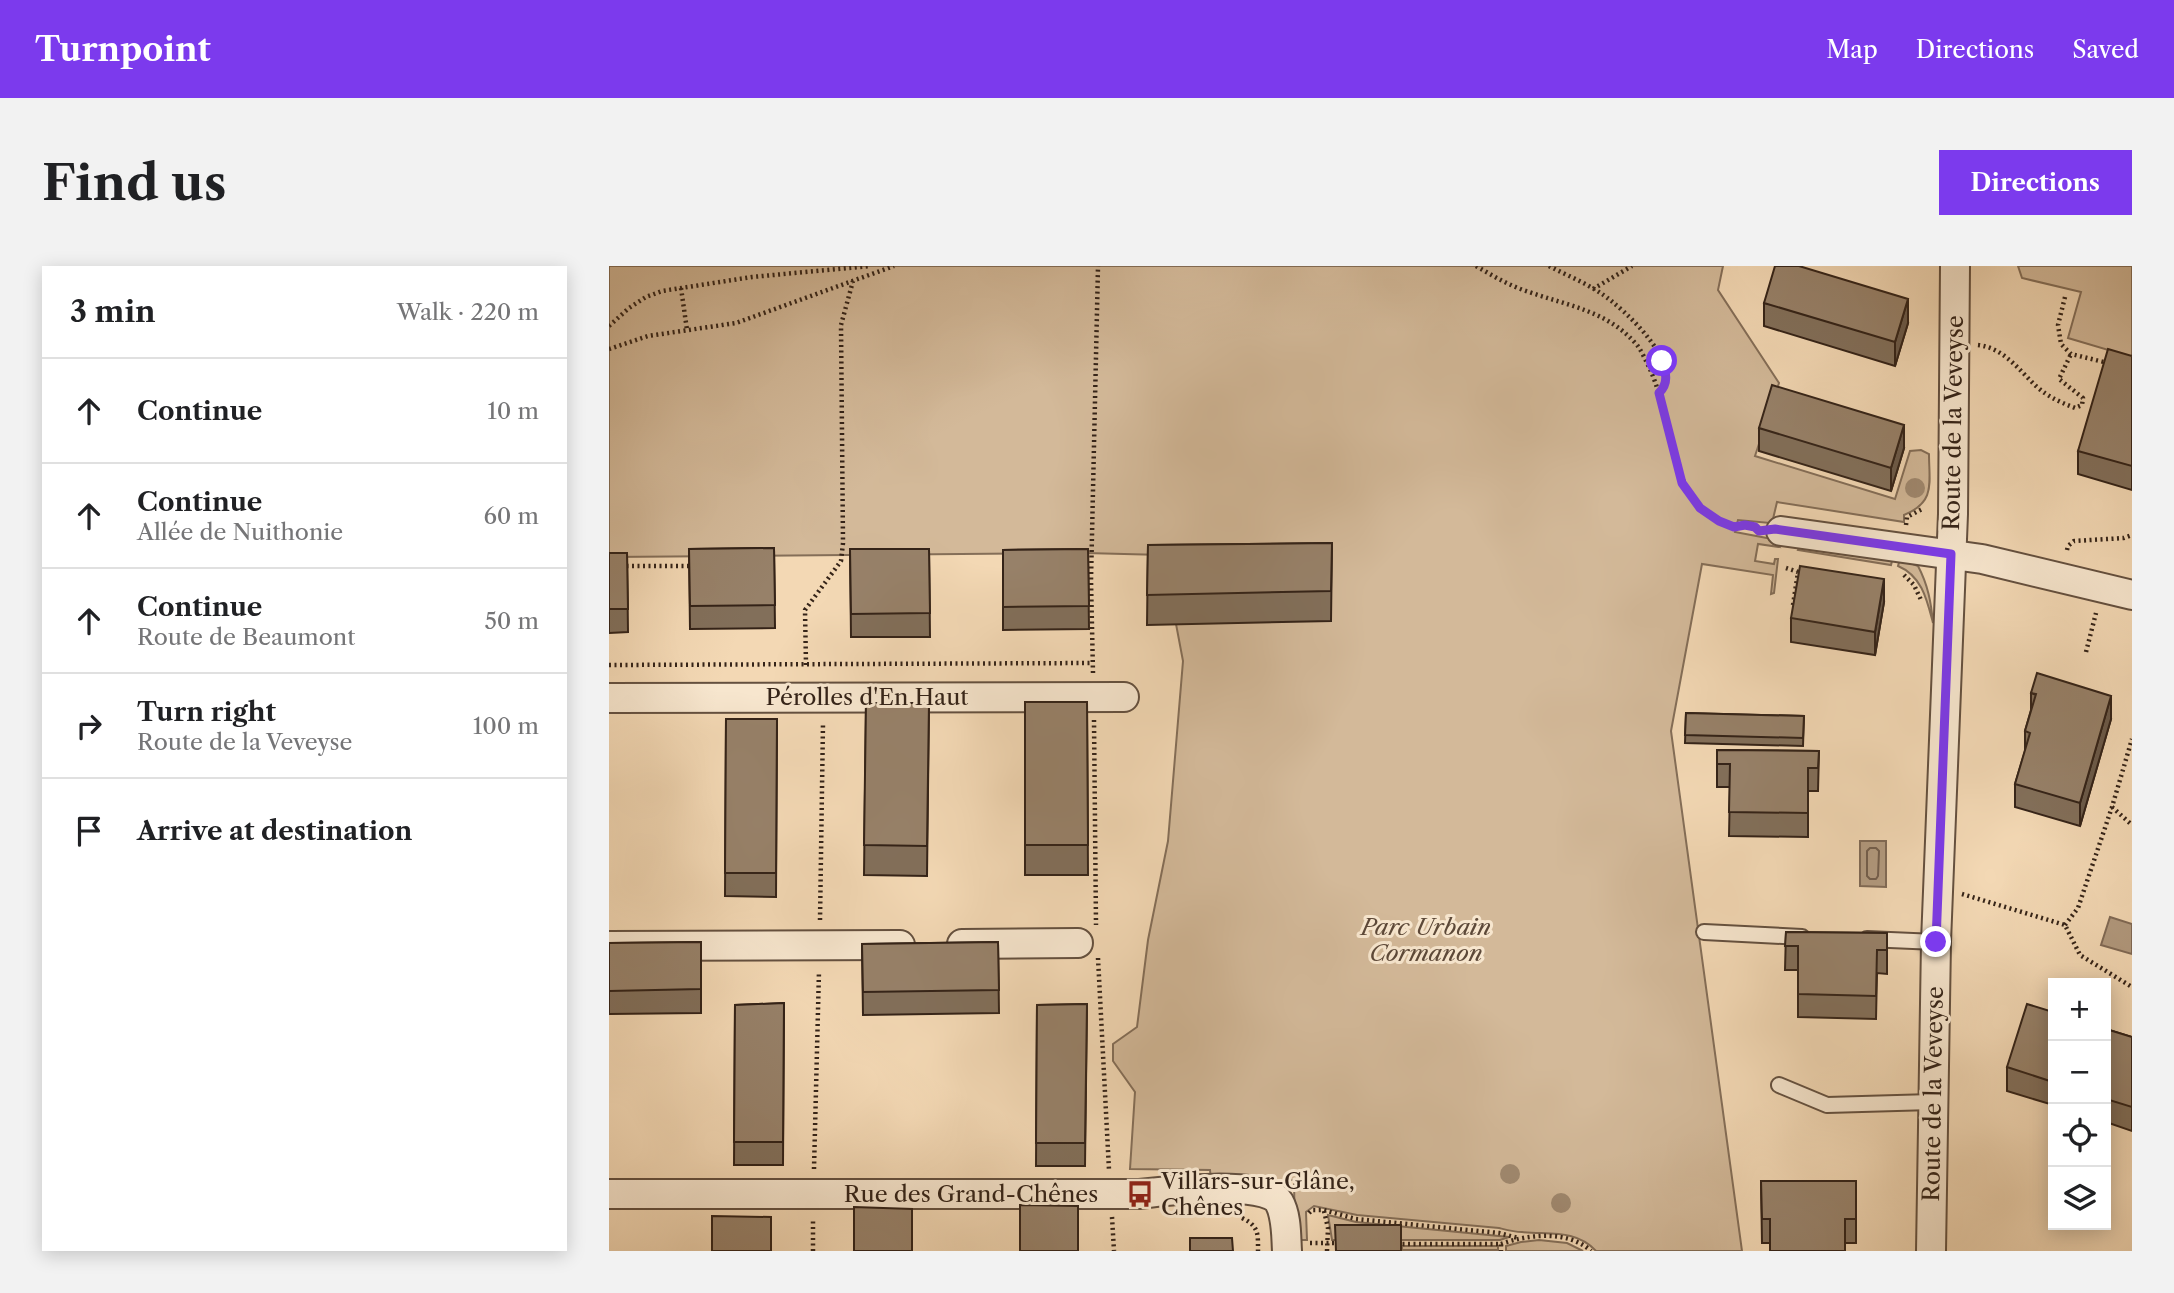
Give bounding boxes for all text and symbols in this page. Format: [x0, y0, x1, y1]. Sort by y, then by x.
text: Turnpoint [35, 29, 211, 70]
text: Map [1826, 35, 1878, 64]
text: Directions [1916, 35, 2034, 64]
text: Saved [2072, 35, 2139, 64]
button: Directions [1939, 150, 2132, 215]
text: Find us [42, 152, 226, 213]
text: 3 min [70, 293, 156, 330]
text: Walk · 220 m [397, 298, 539, 326]
street label: Route de la Veveyse [1937, 315, 1969, 531]
route start [1646, 345, 1677, 376]
icon: ahead [70, 392, 108, 430]
text: Continue [137, 395, 262, 427]
text: 10 m [487, 397, 539, 425]
text: Continue [137, 486, 262, 518]
icon: ahead [70, 497, 108, 535]
text: 60 m [483, 502, 539, 530]
text: Allée de Nuithonie [137, 518, 343, 546]
text: Continue [137, 591, 262, 623]
icon: ahead [70, 602, 108, 640]
text: 50 m [484, 607, 539, 635]
text: Route de Beaumont [137, 623, 355, 651]
street label: Pérolles d'En Haut [766, 683, 968, 711]
text: Turn right [137, 696, 276, 728]
icon: right [70, 707, 108, 745]
text: 100 m [473, 712, 539, 740]
text: Route de la Veveyse [137, 728, 353, 756]
icon: arrive [70, 812, 108, 850]
text: Arrive at destination [137, 815, 412, 847]
park label: Parc Urbain Cormanon [1359, 913, 1491, 967]
route end [1920, 926, 1951, 957]
map controls [2048, 978, 2111, 1230]
button: + [2048, 978, 2111, 1041]
street label: Route de la Veveyse [1917, 986, 1949, 1202]
button: − [2048, 1041, 2111, 1104]
button: locate [2048, 1104, 2111, 1167]
place label: Villars-sur-Glâne, Chênes [1160, 1167, 1355, 1221]
button: layers [2048, 1167, 2111, 1230]
bus stop icon: Villars-sur-Glâne, Chênes [1125, 1179, 1155, 1209]
street label: Rue des Grand-Chênes [844, 1180, 1098, 1208]

